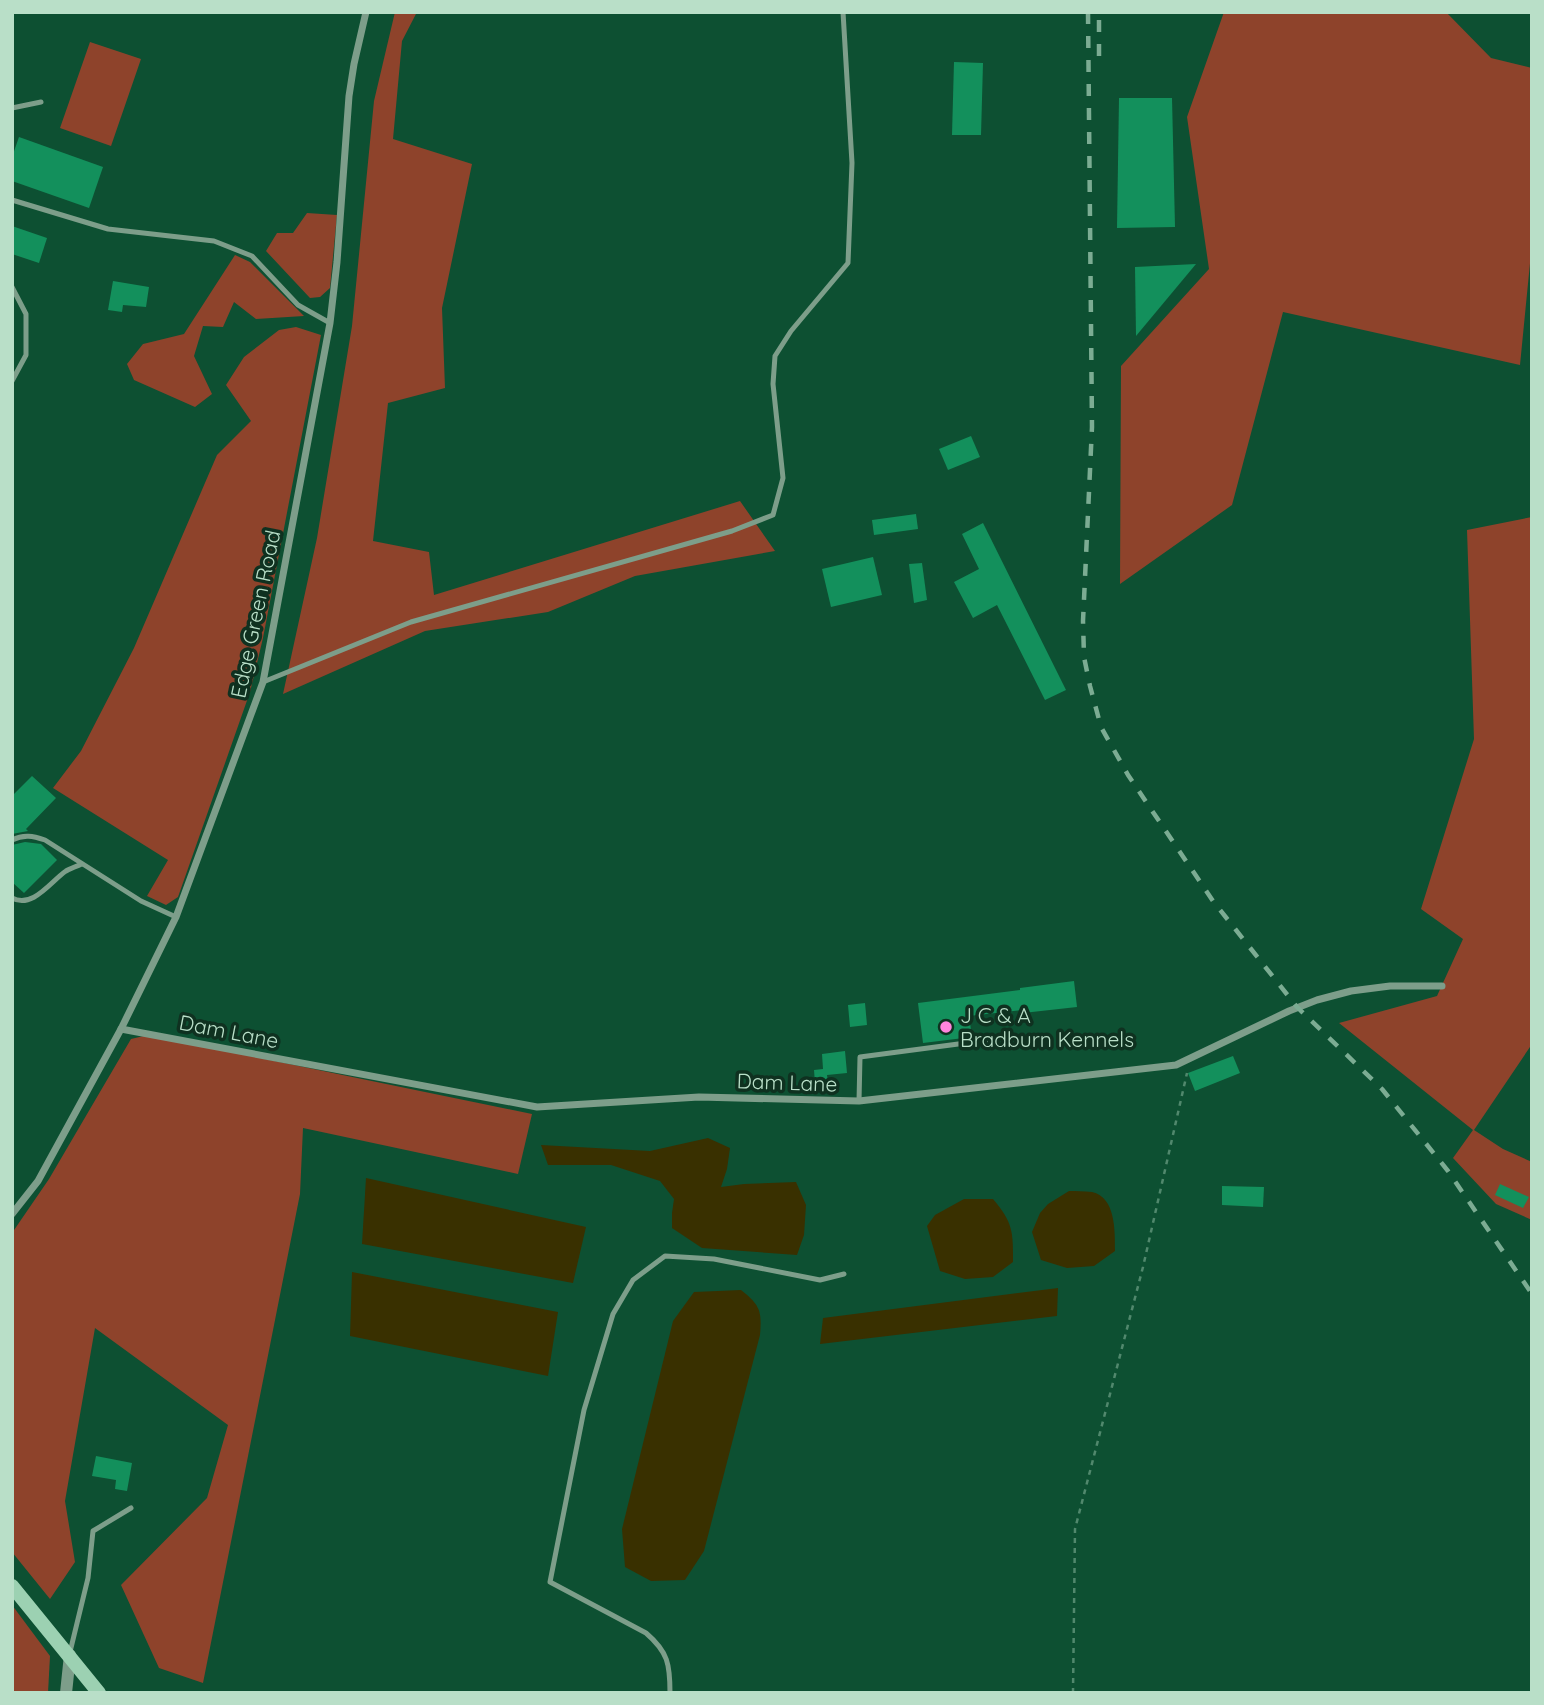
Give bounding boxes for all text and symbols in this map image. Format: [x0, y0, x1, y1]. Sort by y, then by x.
street label: Edge Green Road [225, 528, 285, 700]
place label: J C & A Bradburn Kennels [960, 1002, 1134, 1052]
street label: Dam Lane [177, 1009, 281, 1053]
marker: J C & A Bradburn Kennels [938, 1019, 954, 1035]
street label: Dam Lane [736, 1067, 838, 1097]

